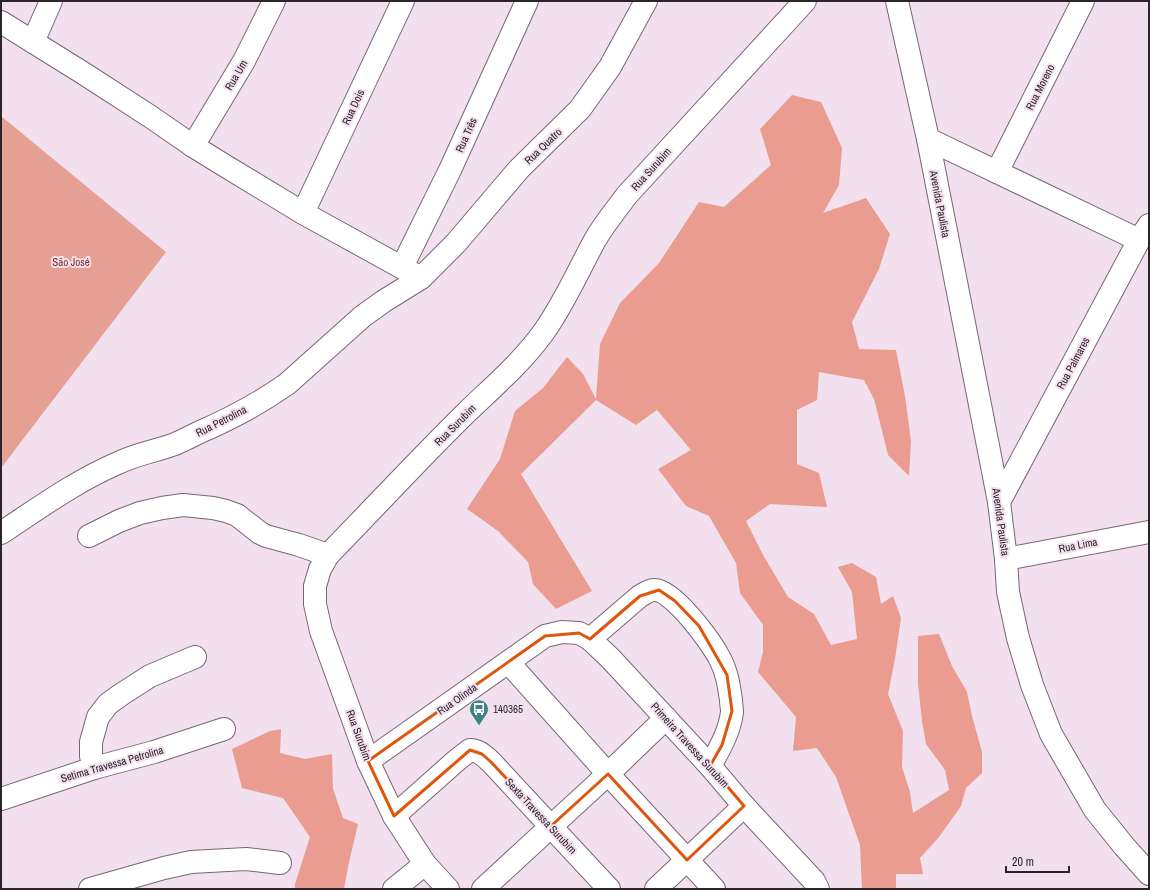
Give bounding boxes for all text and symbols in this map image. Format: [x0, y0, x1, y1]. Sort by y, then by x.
street label: Rua Um [221, 57, 251, 93]
street label: Rua Moreno [1022, 62, 1058, 112]
street label: Rua Dois [339, 87, 367, 127]
street label: Rua Três [452, 115, 480, 155]
street label: Rua Quatro [521, 125, 565, 167]
street label: Rua Surubim [628, 145, 674, 193]
street label: Avenida Paulista [926, 168, 953, 239]
park label: São José [52, 255, 90, 269]
street label: Rua Palmares [1053, 334, 1093, 392]
street label: Rua Surubim [431, 401, 479, 449]
street label: Rua Petrolina [193, 402, 249, 440]
street label: Avenida Paulista [989, 486, 1013, 557]
street label: Rua Lima [1057, 534, 1099, 556]
street label: Rua Olinda [434, 680, 480, 718]
bus stop icon: 140365 [468, 698, 490, 726]
street label: Primeira Travessa Surubim [648, 699, 732, 791]
place label: 140365 [493, 702, 523, 716]
street label: Rua Surubim [343, 708, 375, 762]
street label: Setima Travessa Petrolina [59, 743, 165, 785]
street label: Sexta Travessa Surubim [502, 775, 580, 857]
scale bar [1006, 848, 1069, 874]
text: 20 m [1012, 854, 1034, 870]

